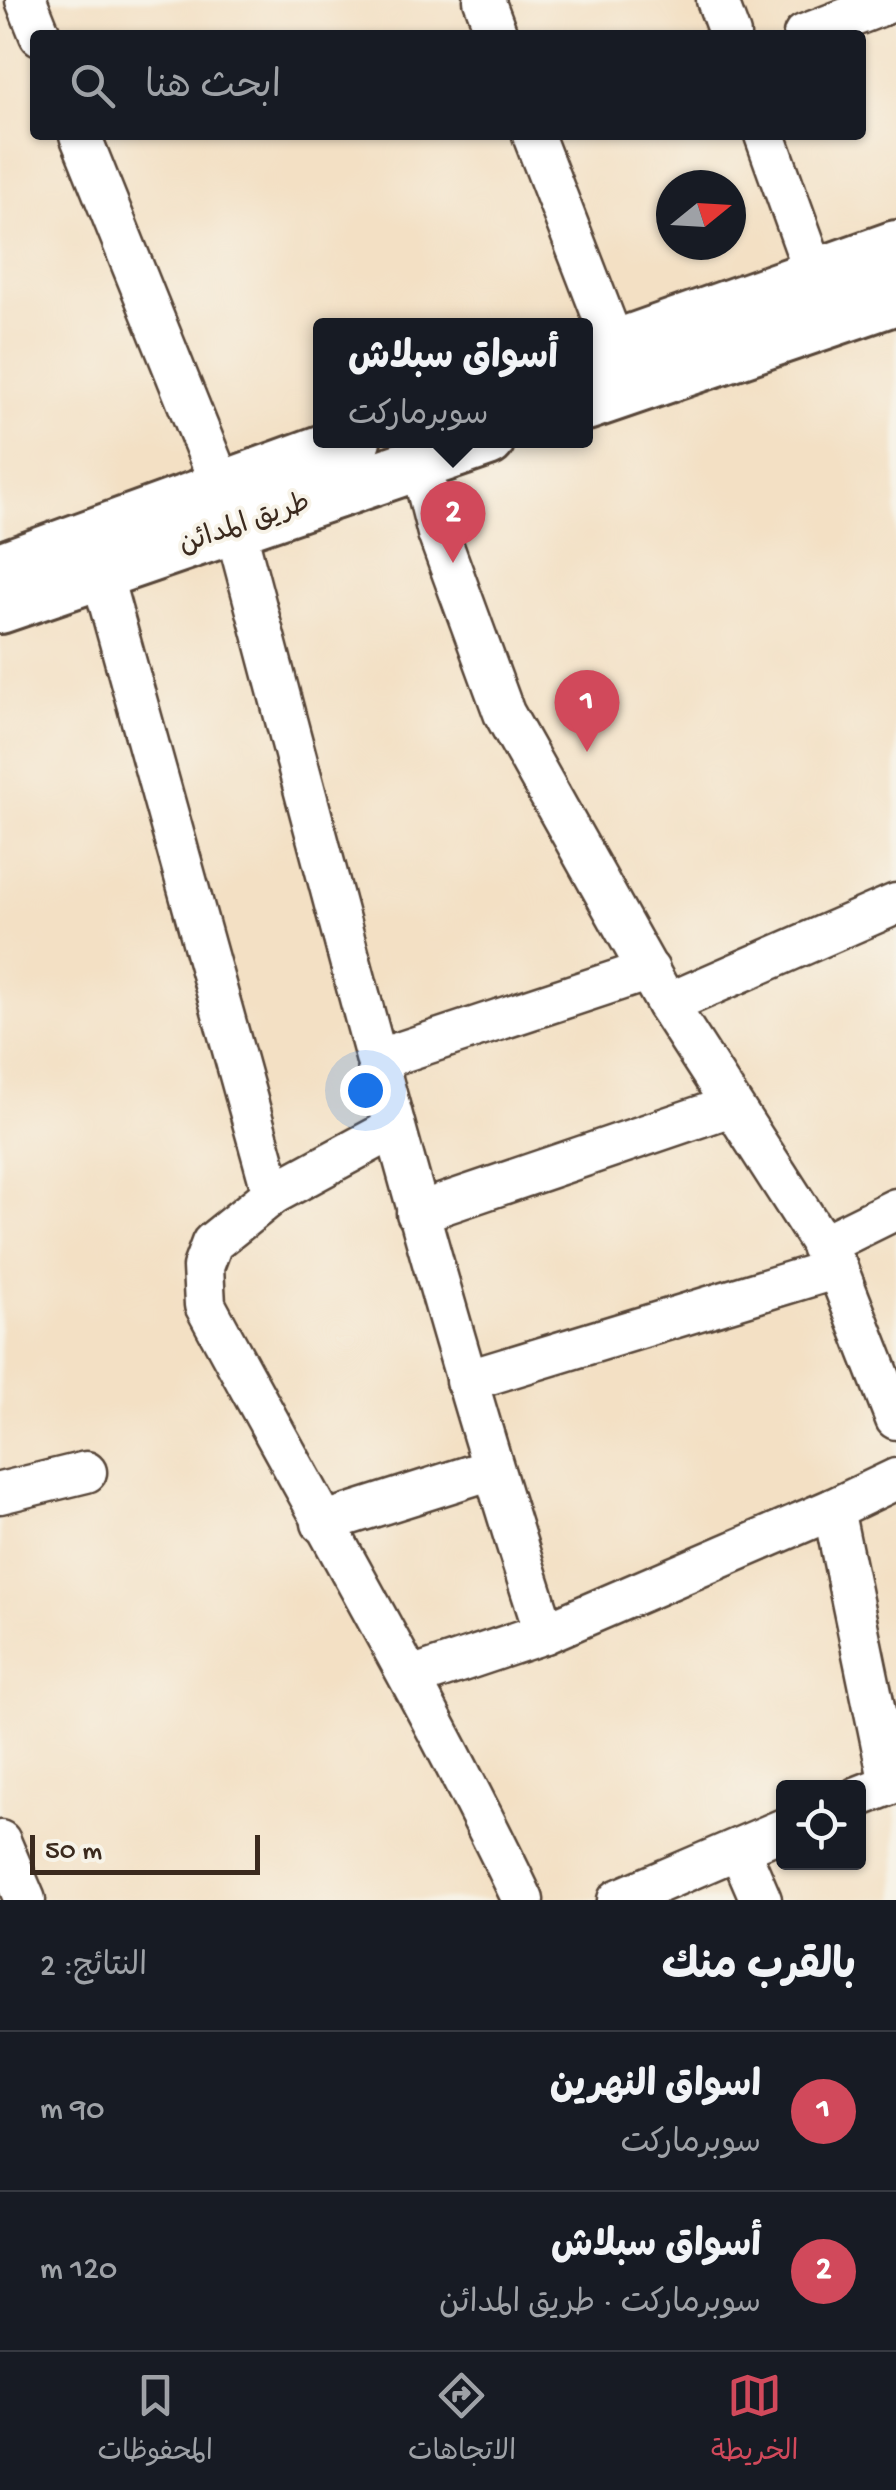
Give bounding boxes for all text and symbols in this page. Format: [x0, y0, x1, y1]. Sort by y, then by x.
search box [30, 30, 866, 140]
icon: search [65, 58, 120, 113]
text: ابحث هنا [145, 67, 281, 111]
north arrow [656, 170, 746, 260]
popup [313, 318, 593, 448]
text: أسواق سبلاش [348, 338, 558, 382]
text: سوبرماركت [348, 398, 489, 436]
pin: 2 [420, 480, 486, 563]
street label: طريق المدائن [175, 487, 315, 563]
pin: 1 [554, 670, 620, 752]
your location [340, 1065, 391, 1116]
map controls [776, 1780, 866, 1870]
button: locate [776, 1780, 866, 1870]
scale bar [30, 1830, 260, 1874]
text: 50 m [45, 1836, 102, 1869]
text: بالقرب منك [662, 1945, 856, 1994]
text: النتائج: 2 [40, 1949, 147, 1987]
text: اسواق النهرين [550, 2066, 761, 2110]
text: 90 m [40, 2092, 105, 2130]
text: 1 [817, 2092, 830, 2130]
text: سوبرماركت [620, 2126, 761, 2164]
text: أسواق سبلاش [551, 2226, 761, 2270]
text: 120 m [40, 2252, 117, 2290]
text: 2 [816, 2252, 831, 2290]
text: سوبرماركت · طريق المدائن [439, 2286, 761, 2324]
tab: المحفوظات [98, 2368, 213, 2474]
tab: الاتجاهات [408, 2368, 516, 2474]
tab: الخريطة [711, 2368, 798, 2474]

